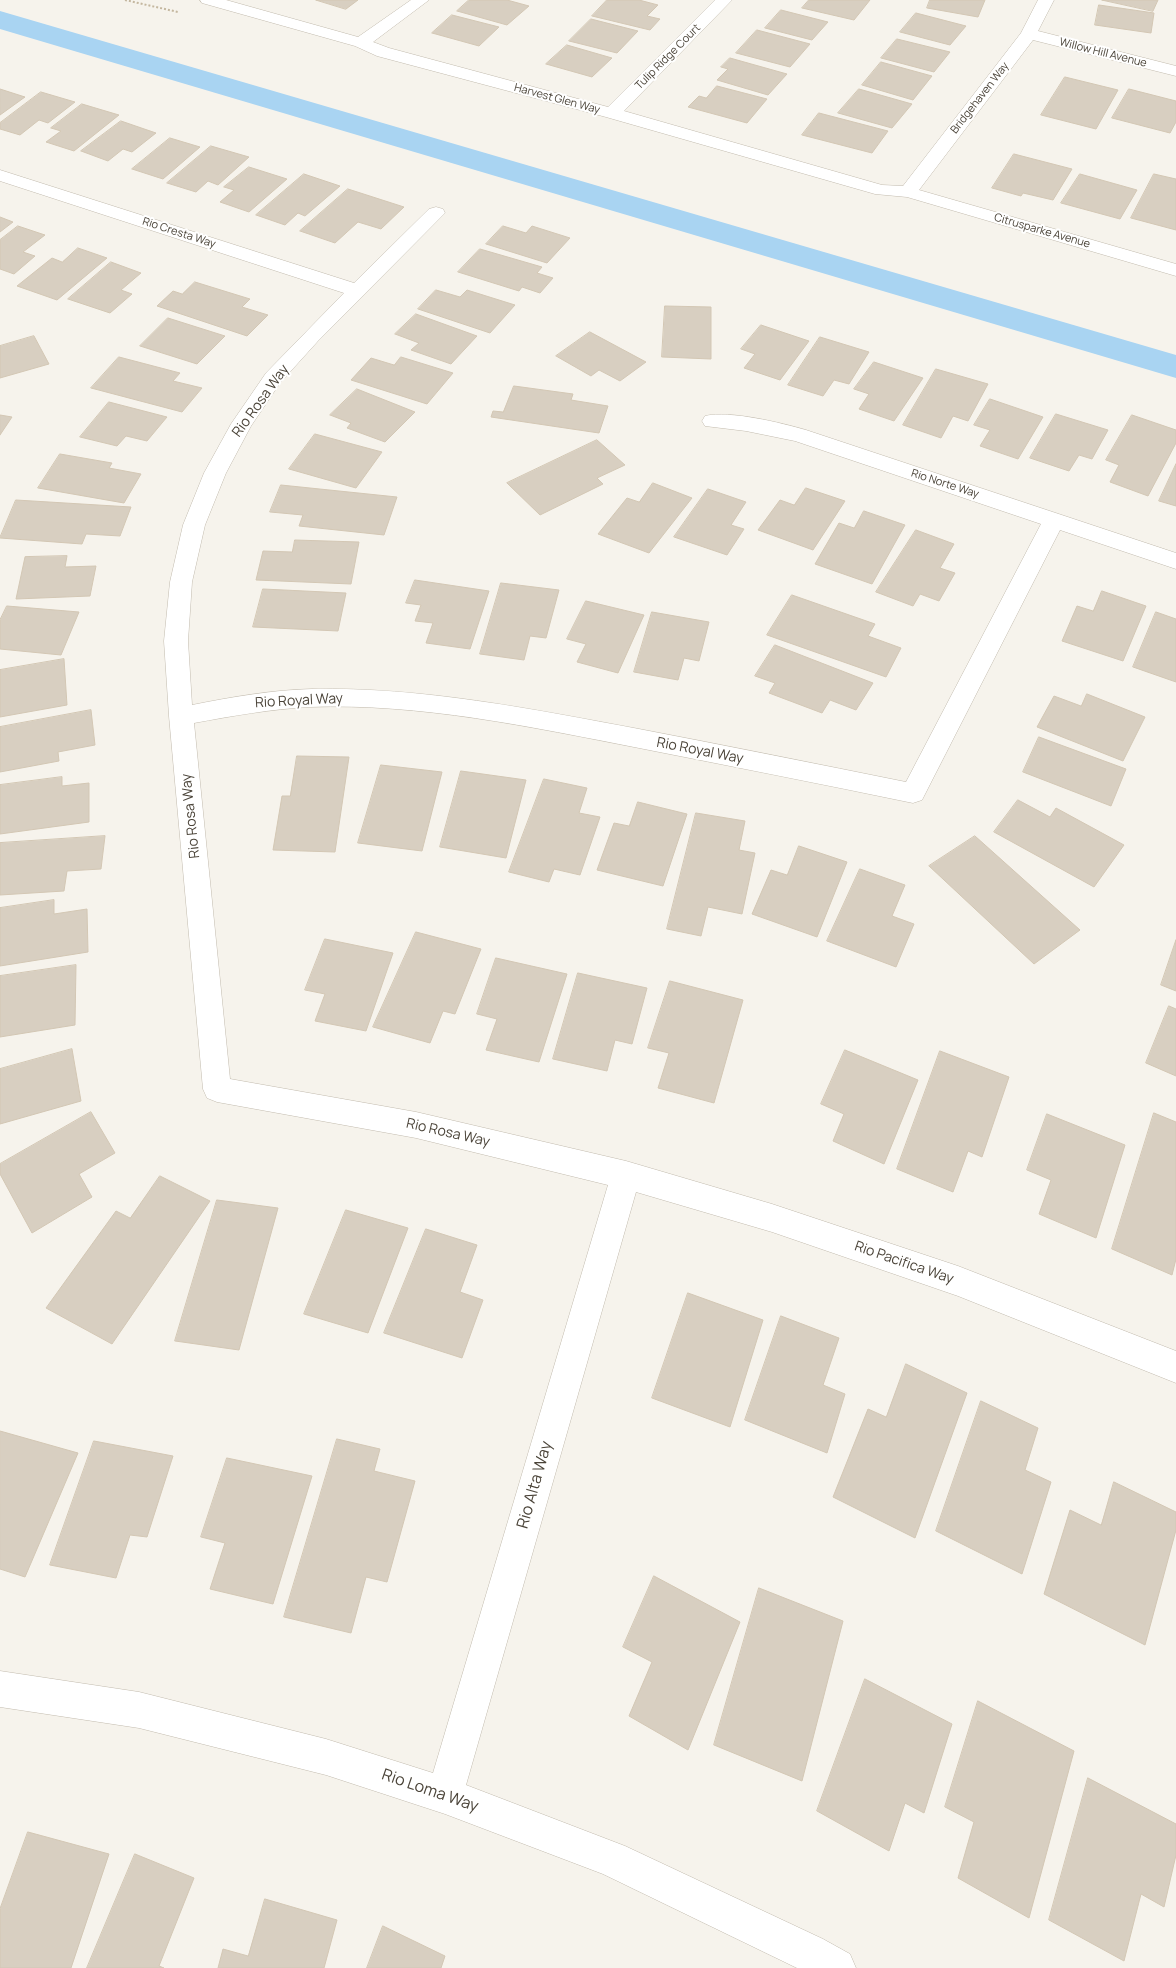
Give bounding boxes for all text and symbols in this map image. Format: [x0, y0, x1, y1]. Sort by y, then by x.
street label: Tulip Ridge Court [633, 22, 703, 92]
street label: Willow Hill Avenue [1058, 36, 1148, 70]
street label: Bridgehaven Way [948, 60, 1012, 136]
street label: Harvest Glen Way [513, 81, 601, 117]
street label: Citrusparke Avenue [992, 211, 1092, 251]
street label: Rio Cresta Way [141, 215, 217, 251]
street label: Rio Rosa Way [229, 362, 293, 440]
street label: Rio Norte Way [909, 467, 981, 501]
street label: Rio Royal Way [255, 690, 343, 712]
street label: Rio Royal Way [655, 734, 745, 768]
street label: Rio Rosa Way [178, 773, 204, 859]
street label: Rio Rosa Way [405, 1115, 491, 1151]
street label: Rio Pacifica Way [852, 1238, 956, 1288]
street label: Rio Alta Way [513, 1439, 557, 1531]
street label: Rio Loma Way [379, 1766, 481, 1816]

